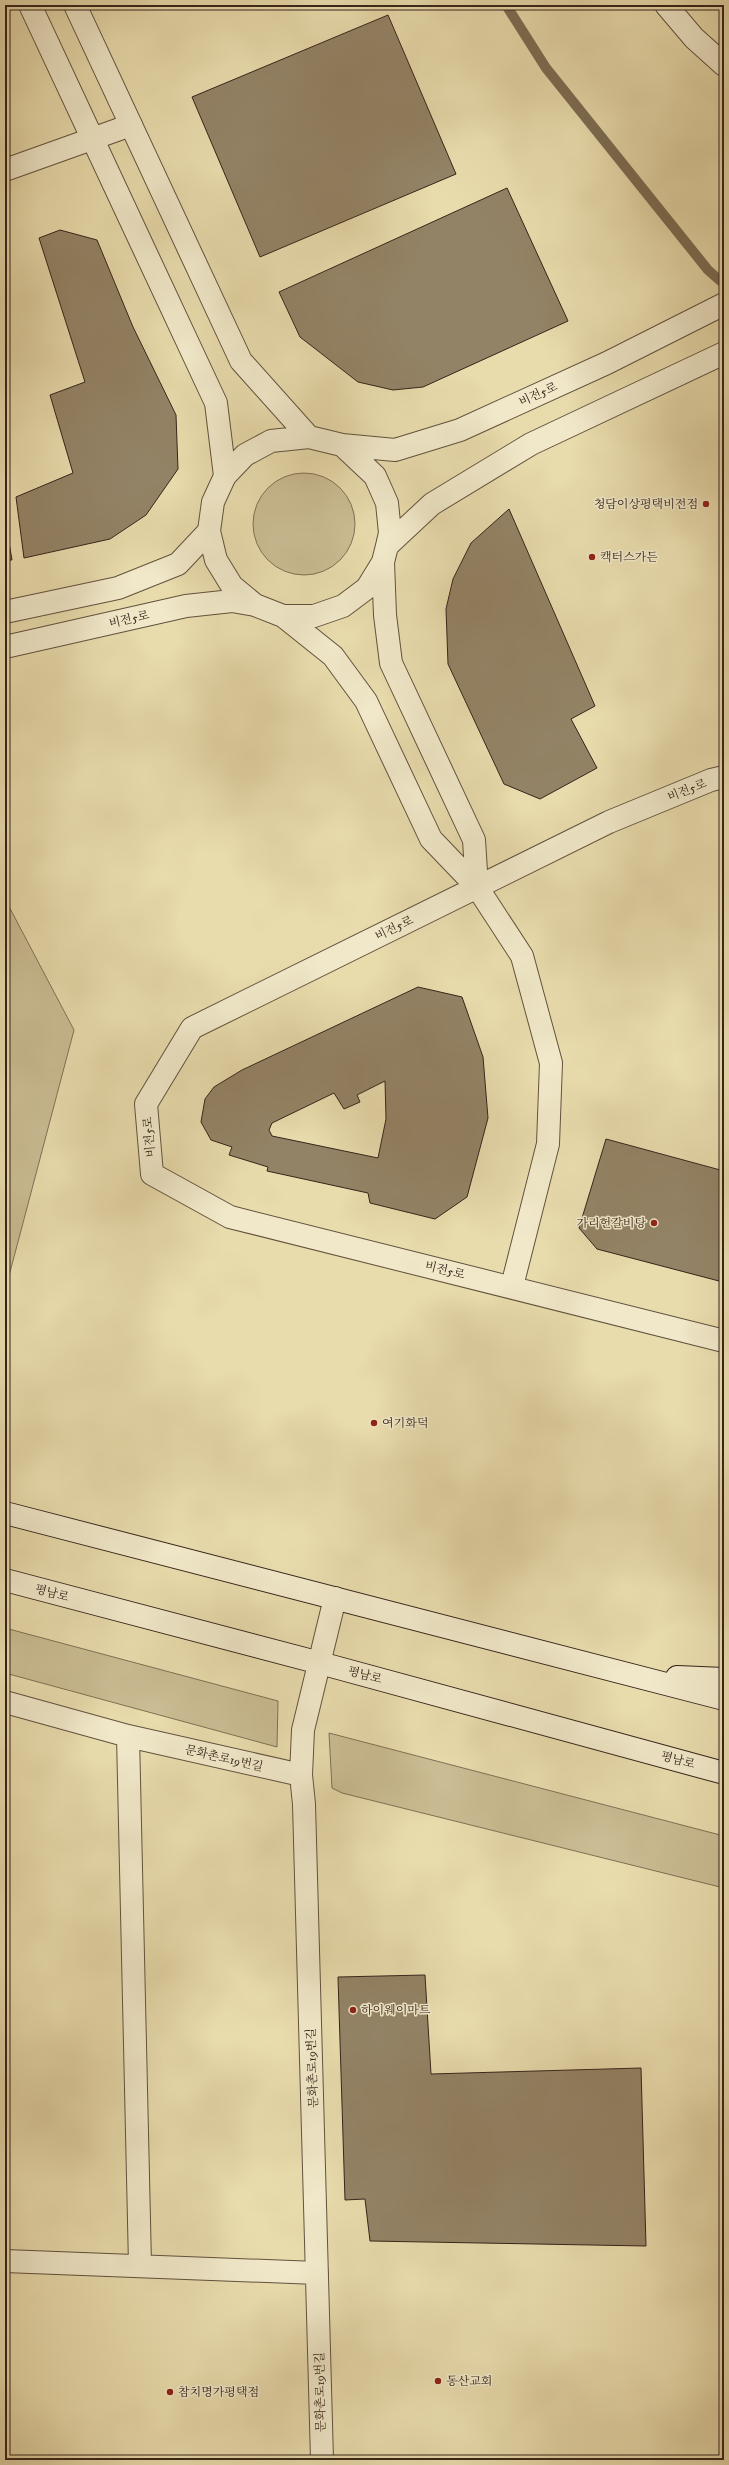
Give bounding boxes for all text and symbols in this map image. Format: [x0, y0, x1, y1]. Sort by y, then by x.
street label: 비전5로 [517, 379, 560, 410]
place label: 청담이상평택비전점 [594, 497, 698, 512]
marker: 청담이상평택비전점 [701, 499, 711, 509]
place label: 캑터스가든 [600, 550, 658, 565]
marker: 캑터스가든 [587, 552, 597, 562]
street label: 비전5로 [108, 608, 151, 631]
street label: 비전5로 [665, 776, 709, 805]
street label: 비전5로 [373, 913, 416, 944]
street label: 비전5로 [140, 1116, 159, 1158]
place label: 가리헌갈비탕 [576, 1216, 646, 1231]
marker: 가리헌갈비탕 [649, 1218, 659, 1228]
street label: 비전5로 [423, 1258, 467, 1283]
place label: 여기화덕 [382, 1416, 428, 1431]
marker: 여기화덕 [369, 1418, 379, 1428]
street label: 평남로 [33, 1582, 71, 1605]
street label: 평남로 [346, 1664, 384, 1687]
street label: 문화촌로19번길 [183, 1742, 265, 1775]
street label: 평남로 [659, 1749, 697, 1772]
place label: 하이웨이마트 [361, 2003, 431, 2018]
marker: 하이웨이마트 [348, 2005, 358, 2015]
street label: 문화촌로19번길 [304, 2028, 321, 2108]
street label: 문화촌로19번길 [312, 2352, 329, 2432]
place label: 동산교회 [446, 2374, 492, 2389]
marker: 동산교회 [433, 2376, 443, 2386]
place label: 참치명가평택점 [178, 2385, 259, 2400]
marker: 참치명가평택점 [165, 2387, 175, 2397]

